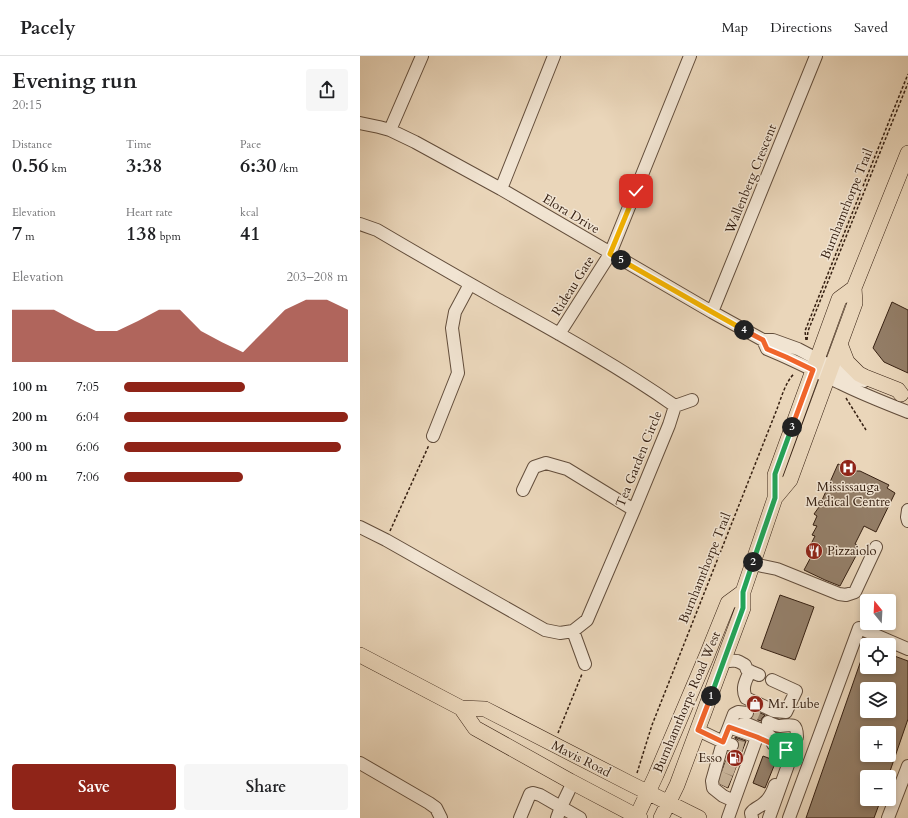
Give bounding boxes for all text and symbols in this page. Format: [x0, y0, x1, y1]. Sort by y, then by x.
text: Pacely [20, 15, 75, 41]
text: Map [722, 18, 748, 37]
text: Directions [770, 18, 832, 37]
text: Saved [854, 18, 888, 37]
text: Evening run [12, 66, 137, 96]
button: share [306, 69, 348, 111]
text: 20:15 [12, 96, 42, 114]
street label: Wallenberg Crescent [720, 122, 781, 237]
text: Distance [12, 137, 52, 152]
text: Time [126, 137, 151, 152]
text: Pace [240, 137, 261, 152]
street label: Burnhamthorpe Trail [817, 145, 878, 262]
text: 0.56 [12, 152, 49, 179]
text: 3:38 [126, 152, 163, 179]
text: 6:30 [240, 152, 277, 179]
text: km [49, 161, 67, 176]
text: /km [277, 161, 298, 176]
pin [619, 174, 653, 208]
icon: check [625, 180, 647, 202]
street label: Elora Drive [539, 190, 603, 238]
text: Elevation [12, 205, 56, 220]
text: Heart rate [126, 205, 173, 220]
text: kcal [240, 205, 258, 220]
text: 7 [12, 220, 22, 247]
text: 138 [126, 220, 157, 247]
text: 41 [240, 220, 261, 247]
text: m [22, 229, 35, 244]
text: bpm [157, 229, 181, 244]
pin: 5 [611, 250, 631, 270]
street label: Rideau Gate [547, 252, 599, 319]
text: 5 [618, 252, 624, 267]
text: Elevation [12, 268, 64, 286]
text: 203–208 m [286, 268, 348, 286]
pin: 4 [734, 320, 754, 340]
text: 4 [741, 322, 747, 337]
text: 100 m [12, 378, 47, 396]
text: 7:05 [76, 378, 99, 396]
text: 200 m [12, 408, 47, 426]
text: 6:04 [76, 408, 99, 426]
street label: Tea Garden Circle [611, 408, 667, 510]
pin: 3 [782, 417, 802, 437]
text: 3 [789, 419, 795, 434]
text: 300 m [12, 438, 47, 456]
text: 6:06 [76, 438, 99, 456]
hospital icon: Mississauga Medical Centre [838, 458, 858, 478]
text: 400 m [12, 468, 47, 486]
text: 7:06 [76, 468, 99, 486]
place label: Mississauga Medical Centre [805, 478, 891, 511]
street label: Burnhamthorpe Trail [675, 509, 736, 626]
restaurant icon: Pizzaiolo [804, 541, 824, 561]
place label: Pizzaiolo [827, 542, 877, 560]
pin: 2 [743, 552, 763, 572]
text: 2 [750, 554, 756, 569]
north arrow [860, 594, 896, 630]
map controls [860, 594, 896, 806]
street label: Burnhamthorpe Road West [649, 629, 725, 775]
button: locate [860, 638, 896, 674]
button: layers [860, 682, 896, 718]
pin: 1 [701, 686, 721, 706]
text: 1 [708, 688, 714, 703]
shop icon: Mr. Lube [745, 694, 765, 714]
place label: Mr. Lube [768, 695, 820, 713]
button: + [860, 726, 896, 762]
pin [769, 733, 803, 767]
street label: Mavis Road [548, 736, 614, 782]
icon: arrive [775, 739, 797, 761]
fuel station icon: Esso [725, 748, 745, 768]
place label: Esso [698, 749, 722, 767]
button: Save [12, 764, 176, 810]
button: Share [184, 764, 348, 810]
button: − [860, 770, 896, 806]

